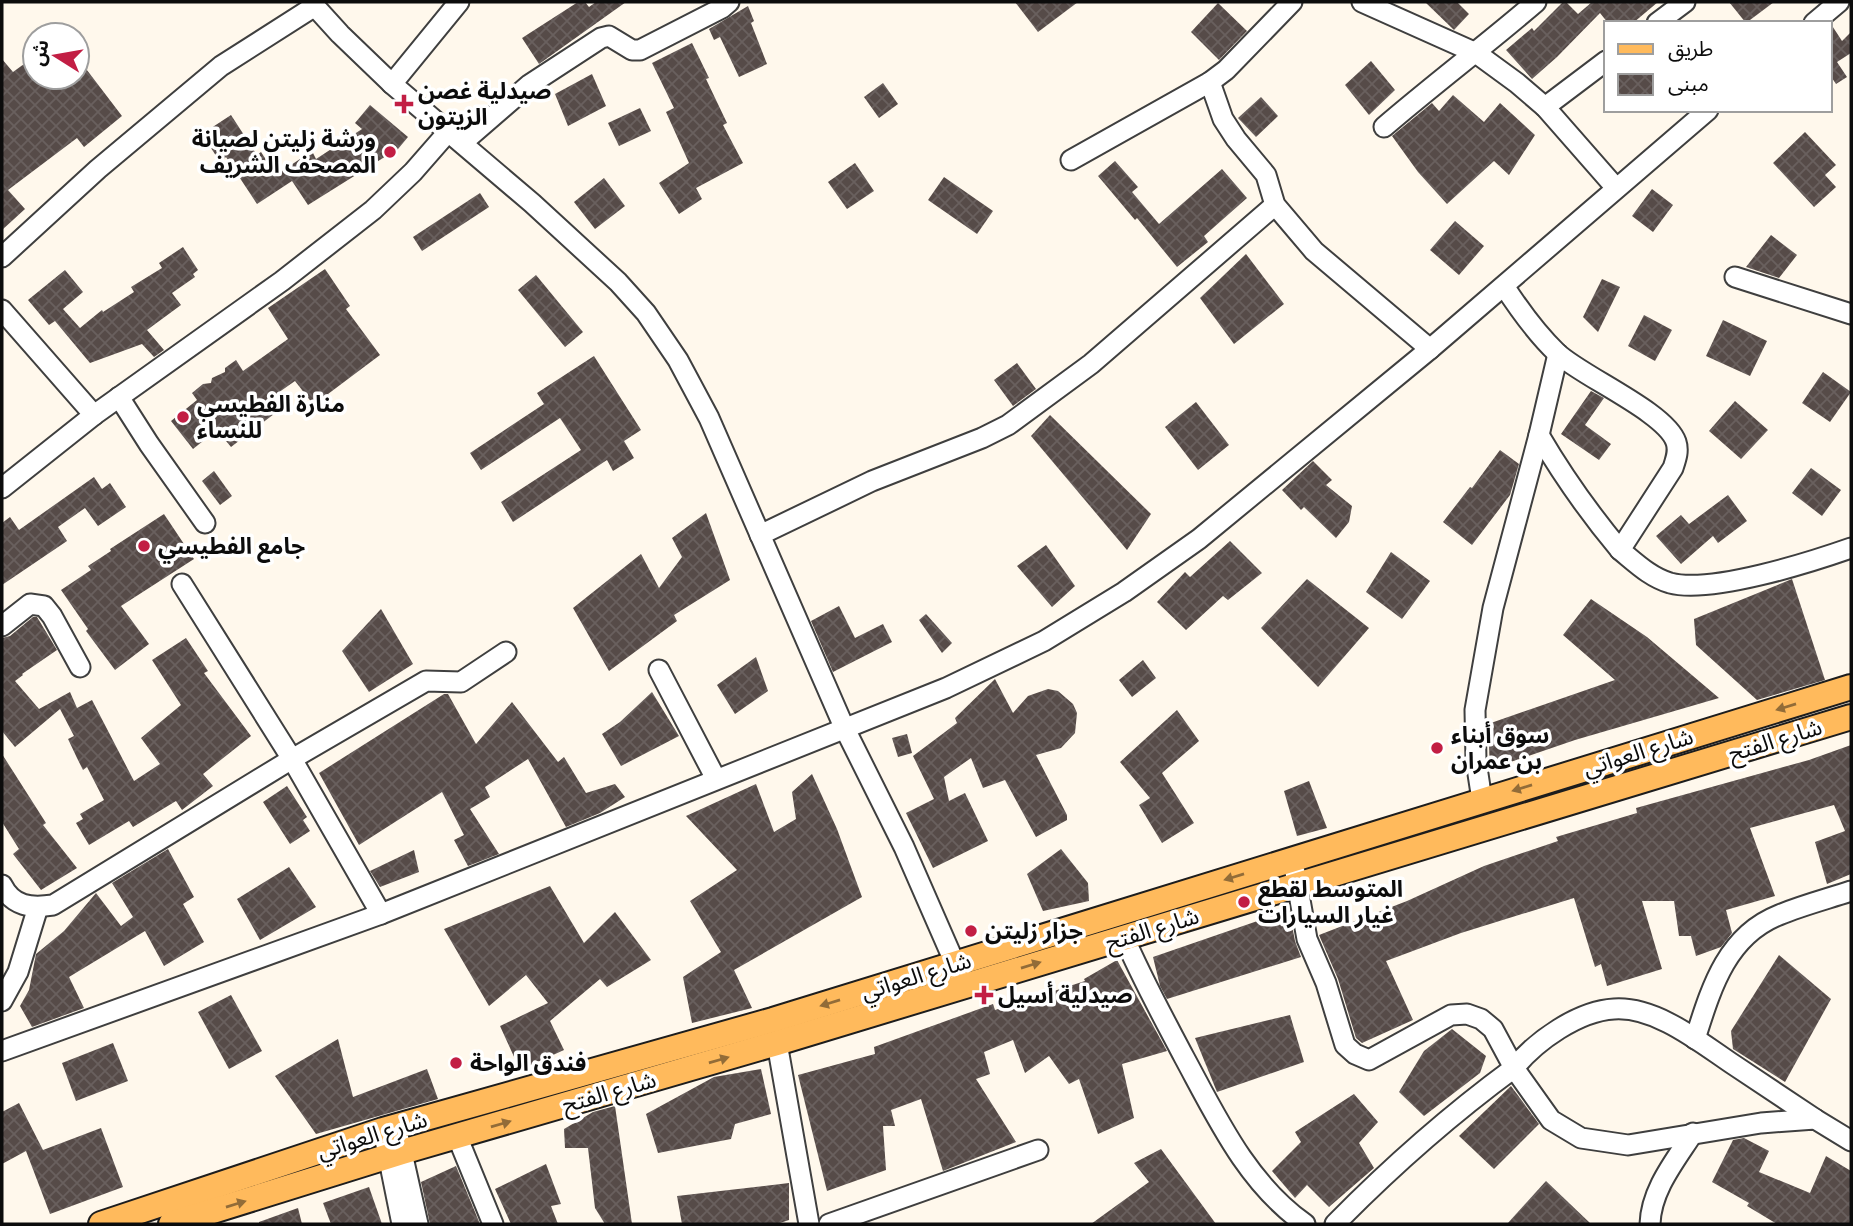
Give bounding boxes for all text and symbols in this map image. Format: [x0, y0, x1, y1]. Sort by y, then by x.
north arrow [21, 21, 91, 91]
legend [1604, 21, 1832, 112]
text: طريق [1668, 34, 1713, 63]
text: ش [24, 37, 55, 68]
text: مبنى [1668, 69, 1709, 98]
place label: صيدلية غصن الزيتون [418, 75, 551, 133]
marker: صيدلية غصن الزيتون [396, 96, 412, 112]
place label: ورشة زليتن لصيانة المصحف الشريف [192, 123, 376, 181]
marker: ورشة زليتن لصيانة المصحف الشريف [382, 144, 398, 160]
place label: منارة الفطيسي للنساء [197, 388, 345, 446]
marker: منارة الفطيسي للنساء [175, 409, 191, 425]
place label: جامع الفطيسي [158, 530, 305, 564]
marker: جامع الفطيسي [136, 538, 152, 554]
one-way arrow [1775, 702, 1796, 712]
street label: شارع الفتح [1724, 711, 1826, 770]
place label: سوق أبناء بن عمران [1451, 719, 1549, 777]
street label: شارع العواتي [1579, 720, 1697, 785]
marker: سوق أبناء بن عمران [1429, 740, 1445, 756]
one-way arrow [1511, 784, 1532, 794]
one-way arrow [1223, 872, 1244, 883]
place label: المتوسط لقطع غيار السيارات [1258, 873, 1403, 931]
marker: المتوسط لقطع غيار السيارات [1236, 894, 1252, 910]
street label: شارع الفتح [1101, 900, 1203, 959]
place label: جزار زليتن [985, 915, 1083, 947]
marker: جزار زليتن [963, 923, 979, 939]
street label: شارع العواتي [857, 944, 975, 1009]
one-way arrow [1020, 960, 1041, 970]
place label: صيدلية أسيل [998, 979, 1133, 1011]
marker: صيدلية أسيل [976, 987, 992, 1003]
one-way arrow [819, 998, 840, 1008]
place label: فندق الواحة [470, 1047, 586, 1079]
one-way arrow [709, 1054, 730, 1064]
marker: فندق الواحة [448, 1055, 464, 1071]
street label: شارع الفتح [558, 1063, 660, 1122]
street label: شارع العواتي [313, 1103, 431, 1168]
one-way arrow [491, 1118, 512, 1128]
one-way arrow [226, 1198, 247, 1208]

